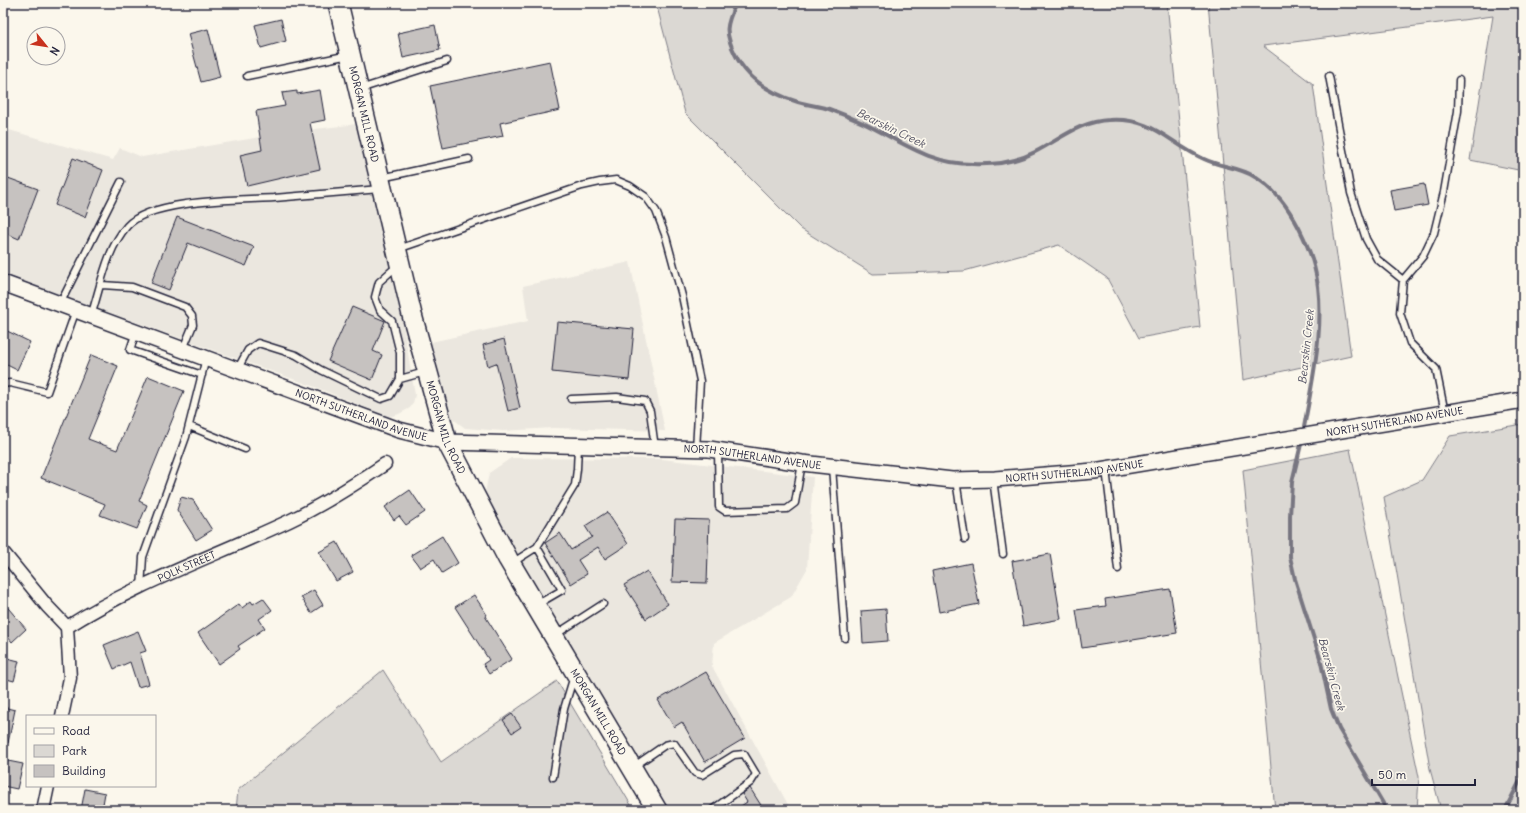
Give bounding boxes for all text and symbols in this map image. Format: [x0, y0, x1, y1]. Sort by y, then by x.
north arrow [26, 26, 66, 66]
text: N [47, 44, 63, 58]
street label: MORGAN MILL ROAD [346, 65, 382, 163]
water label: Bearskin Creek [854, 105, 929, 151]
water label: Bearskin Creek [1295, 308, 1317, 385]
street label: MORGAN MILL ROAD [423, 379, 468, 476]
street label: NORTH SUTHERLAND AVENUE [294, 386, 429, 444]
street label: NORTH SUTHERLAND AVENUE [1325, 404, 1464, 439]
street label: NORTH SUTHERLAND AVENUE [683, 442, 822, 472]
street label: NORTH SUTHERLAND AVENUE [1005, 457, 1145, 485]
street label: POLK STREET [156, 548, 218, 585]
water label: Bearskin Creek [1316, 636, 1349, 713]
street label: MORGAN MILL ROAD [568, 666, 629, 758]
legend [26, 715, 156, 787]
text: Road [62, 723, 90, 738]
text: Park [62, 743, 87, 758]
scale bar [1372, 761, 1475, 787]
text: Building [62, 763, 106, 778]
text: 50 m [1378, 767, 1407, 782]

